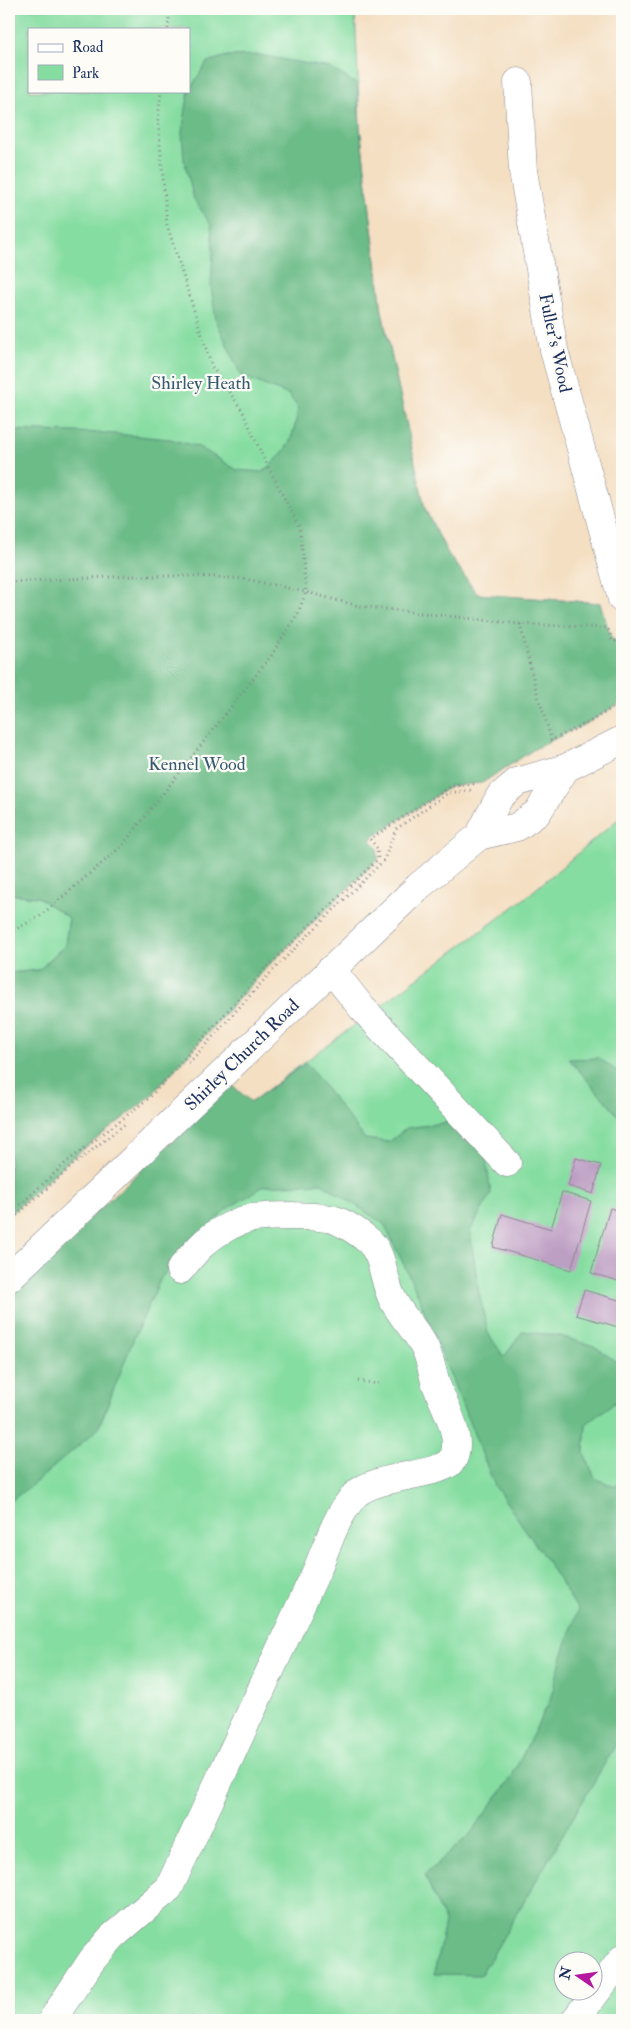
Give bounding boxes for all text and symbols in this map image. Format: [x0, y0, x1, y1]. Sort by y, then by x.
legend [28, 28, 190, 92]
text: Road [72, 38, 104, 57]
text: Park [72, 64, 99, 83]
street label: Fuller's Wood [533, 291, 577, 395]
park label: Shirley Heath [151, 372, 251, 395]
park label: Kennel Wood [148, 753, 246, 776]
street label: Shirley Church Road [180, 994, 304, 1116]
north arrow [554, 1952, 604, 2002]
text: N [556, 1965, 576, 1982]

